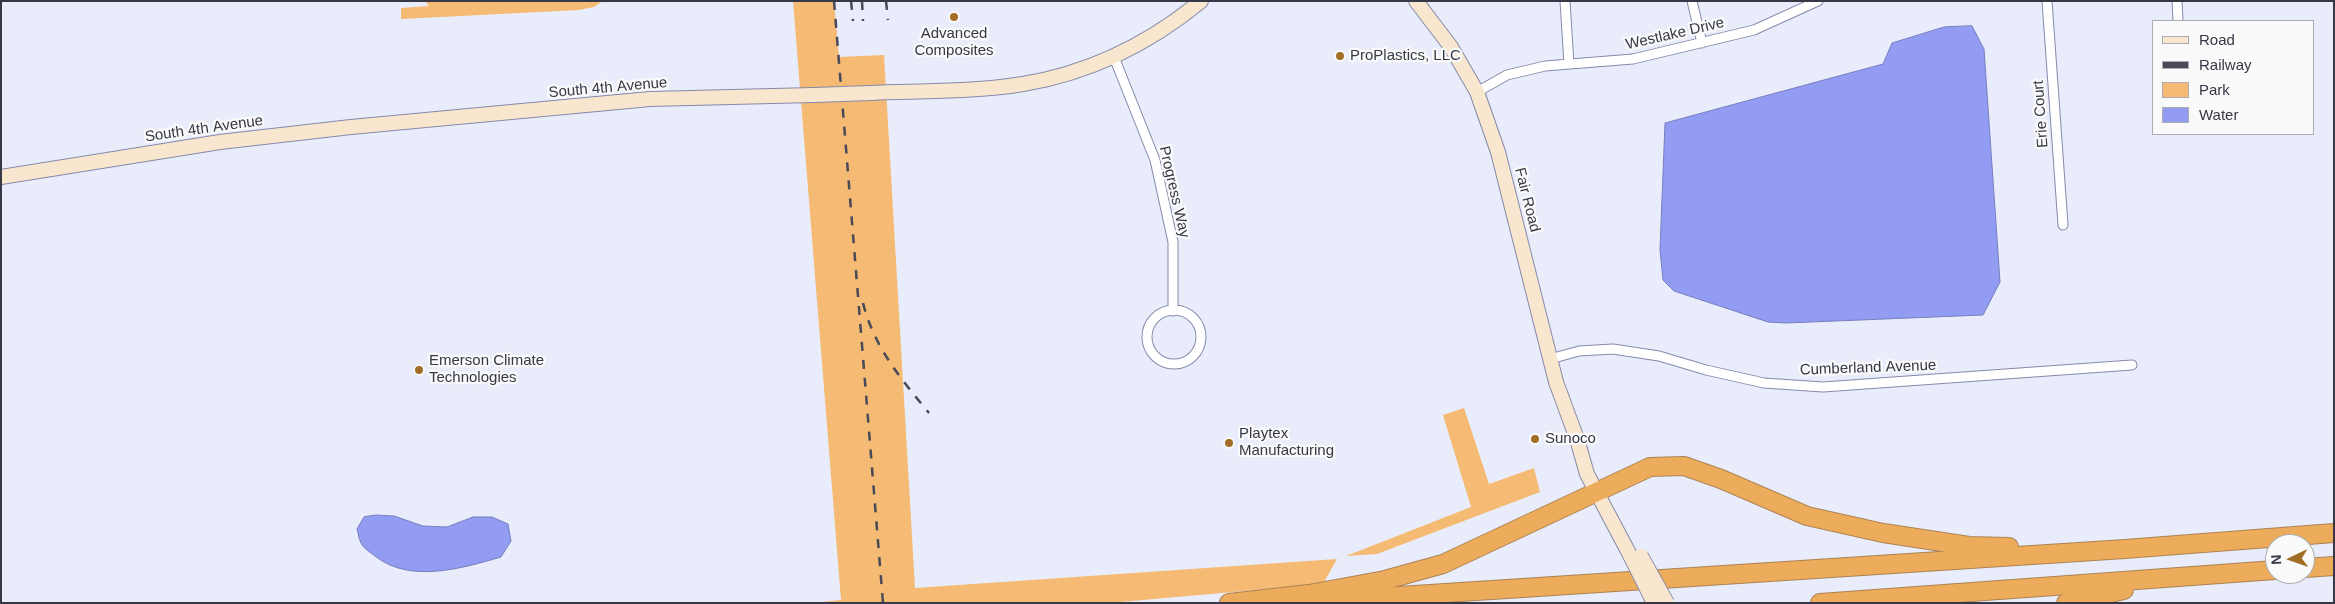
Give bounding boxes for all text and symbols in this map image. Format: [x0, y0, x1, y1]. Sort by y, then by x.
marker: Advanced Composites [948, 11, 960, 23]
street label: Westlake Drive [1624, 14, 1726, 54]
legend [2152, 20, 2315, 135]
place label: Advanced Composites [914, 25, 994, 60]
text: Road [2199, 31, 2235, 48]
place label: ProPlastics, LLC [1350, 47, 1461, 65]
marker: ProPlastics, LLC [1334, 50, 1346, 62]
text: Railway [2199, 56, 2252, 73]
street label: South 4th Avenue [548, 74, 668, 102]
street label: Erie Court [2030, 80, 2052, 148]
text: Park [2199, 81, 2230, 98]
text: Water [2199, 106, 2238, 123]
street label: South 4th Avenue [144, 112, 264, 146]
street label: Progress Way [1155, 144, 1193, 240]
street label: Fair Road [1510, 166, 1544, 234]
place label: Emerson Climate Technologies [429, 352, 544, 387]
street label: Cumberland Avenue [1799, 357, 1937, 379]
marker: Emerson Climate Technologies [413, 364, 425, 376]
place label: Playtex Manufacturing [1239, 425, 1334, 460]
place label: Sunoco [1545, 430, 1596, 448]
marker: Sunoco [1529, 433, 1541, 445]
marker: Playtex Manufacturing [1223, 437, 1235, 449]
north arrow [2265, 534, 2315, 584]
text: N [2268, 554, 2284, 565]

